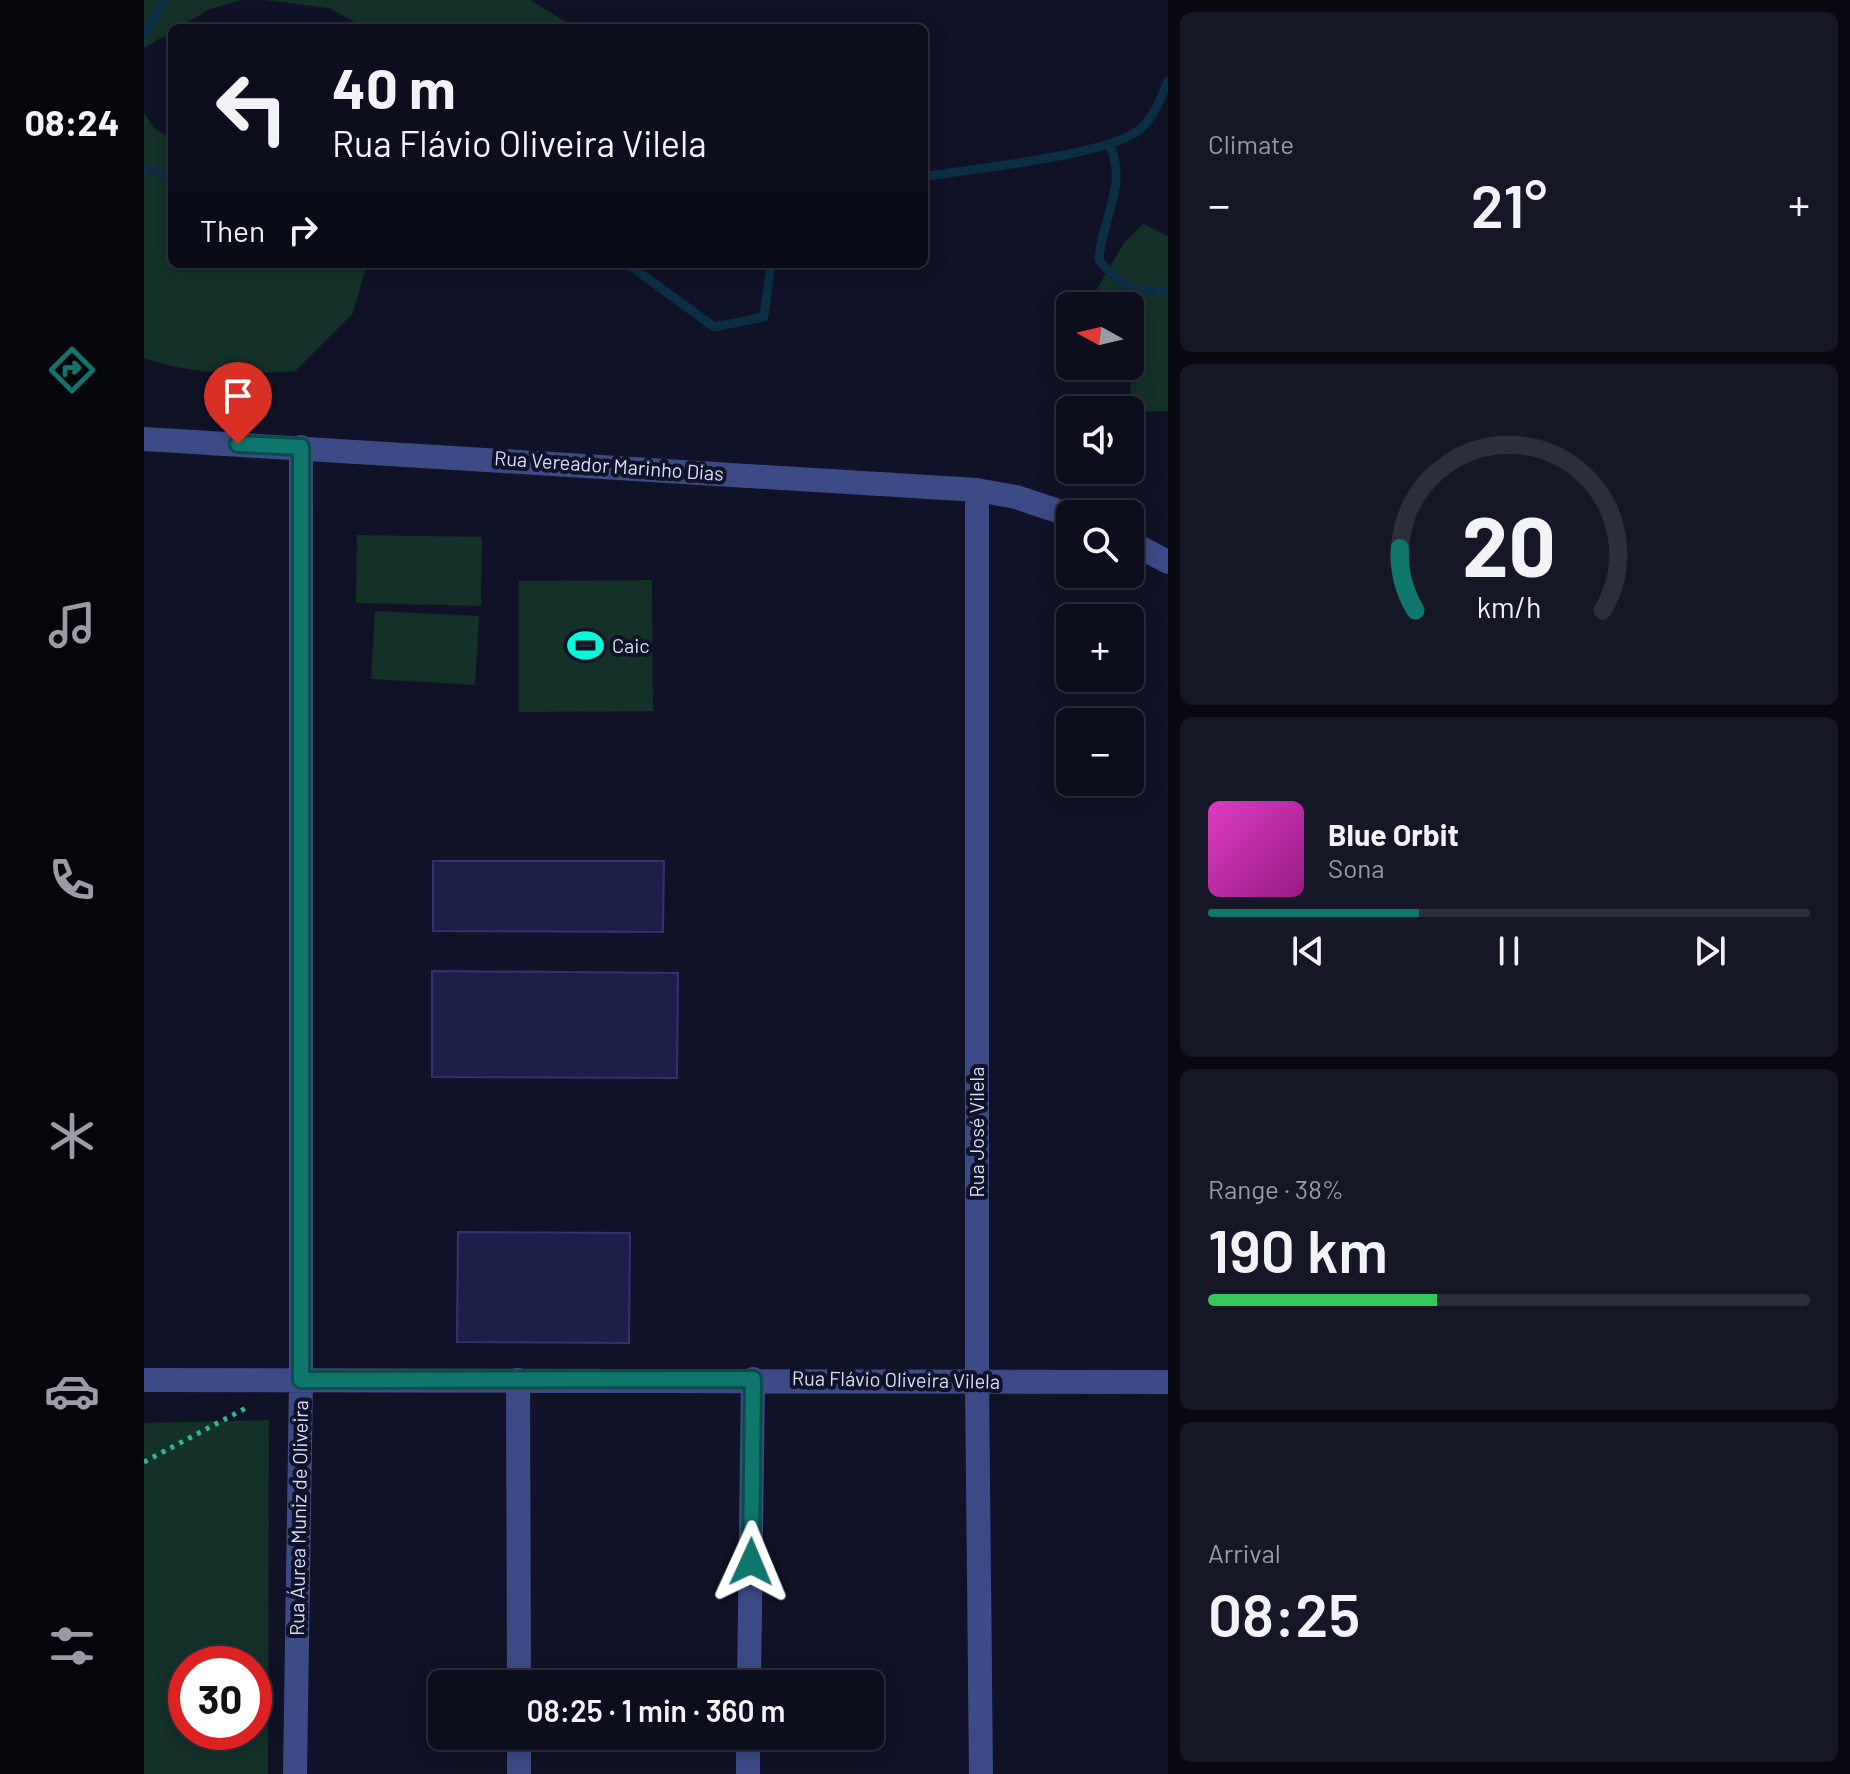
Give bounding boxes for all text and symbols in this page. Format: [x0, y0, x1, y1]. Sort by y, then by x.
text: 40 m [332, 53, 456, 120]
icon: left [200, 56, 304, 160]
text: 08:24 [24, 100, 120, 143]
text: Rua Flávio Oliveira Vilela [332, 121, 707, 164]
text: Climate [1208, 128, 1294, 159]
text: 21° [1471, 168, 1547, 240]
text: − [1208, 177, 1230, 230]
text: + [1788, 177, 1810, 230]
icon: right [281, 208, 325, 252]
text: Then [200, 212, 265, 248]
north arrow [1056, 292, 1144, 380]
map controls [1056, 292, 1144, 796]
icon: directions [44, 342, 100, 398]
pin [204, 362, 272, 444]
icon: arrive [216, 374, 260, 418]
button: sound [1056, 396, 1144, 484]
street label: Rua Vereador Marinho Dias [493, 445, 725, 485]
text: 20 [1462, 493, 1556, 593]
button: search [1056, 500, 1144, 588]
text: km/h [1477, 589, 1541, 624]
icon: music [44, 597, 100, 653]
button: + [1056, 604, 1144, 692]
sports icon: Caic [567, 627, 605, 665]
place label: Caic [612, 633, 650, 657]
button: − [1056, 708, 1144, 796]
text: Blue Orbit [1328, 816, 1459, 852]
icon: phone [44, 852, 100, 908]
text: Sona [1328, 852, 1385, 883]
icon: previous [1286, 929, 1330, 973]
icon: pause [1487, 929, 1531, 973]
icon: next [1688, 929, 1732, 973]
street label: Rua José Vilela [964, 1067, 988, 1197]
icon: climate [44, 1108, 100, 1164]
text: Range · 38% [1208, 1173, 1344, 1204]
text: 190 km [1208, 1213, 1388, 1285]
icon: car [44, 1363, 100, 1419]
street label: Rua Flávio Oliveira Vilela [792, 1365, 1000, 1393]
street label: Rua Áurea Muniz de Oliveira [284, 1400, 312, 1636]
position arrow [709, 1520, 793, 1604]
text: Arrival [1208, 1537, 1281, 1568]
text: 08:25 [1208, 1577, 1360, 1649]
icon: filters [44, 1618, 100, 1674]
speed limit sign: 30 [168, 1646, 272, 1750]
text: 08:25 · 1 min · 360 m [527, 1692, 785, 1728]

